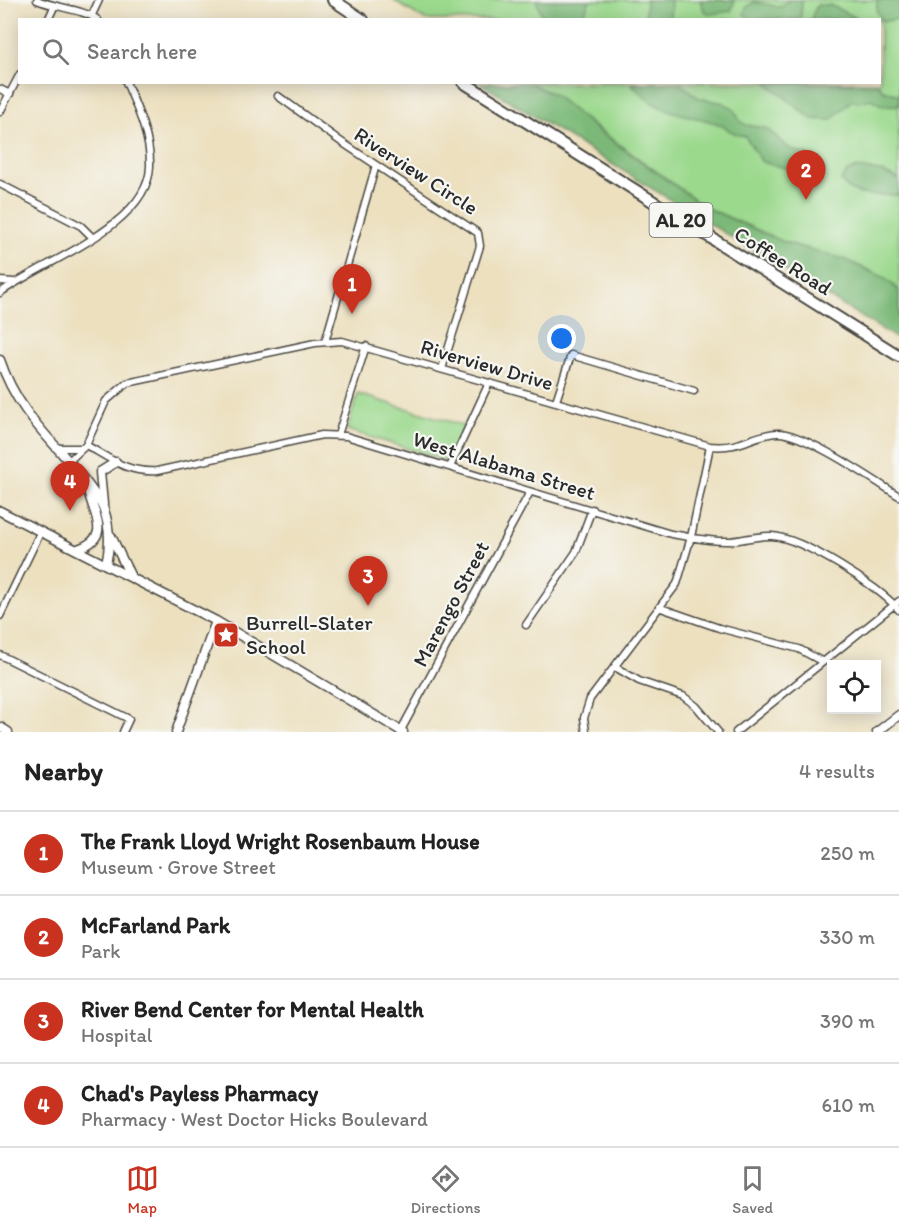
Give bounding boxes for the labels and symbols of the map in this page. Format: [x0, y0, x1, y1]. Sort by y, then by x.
street label: Riverview Circle [350, 121, 483, 220]
pin: 2 [786, 150, 826, 200]
road number: AL 20 [650, 203, 712, 237]
street label: Coffee Road [730, 221, 837, 301]
pin: 1 [332, 264, 372, 314]
your location [547, 324, 576, 353]
street label: Riverview Drive [418, 334, 556, 395]
street label: West Alabama Street [410, 426, 598, 505]
pin: 4 [50, 462, 90, 511]
street label: Marengo Street [407, 537, 494, 671]
pin: 3 [348, 556, 388, 606]
place label: Burrell-Slater School [246, 610, 373, 659]
place icon: Burrell-Slater School [211, 620, 241, 650]

